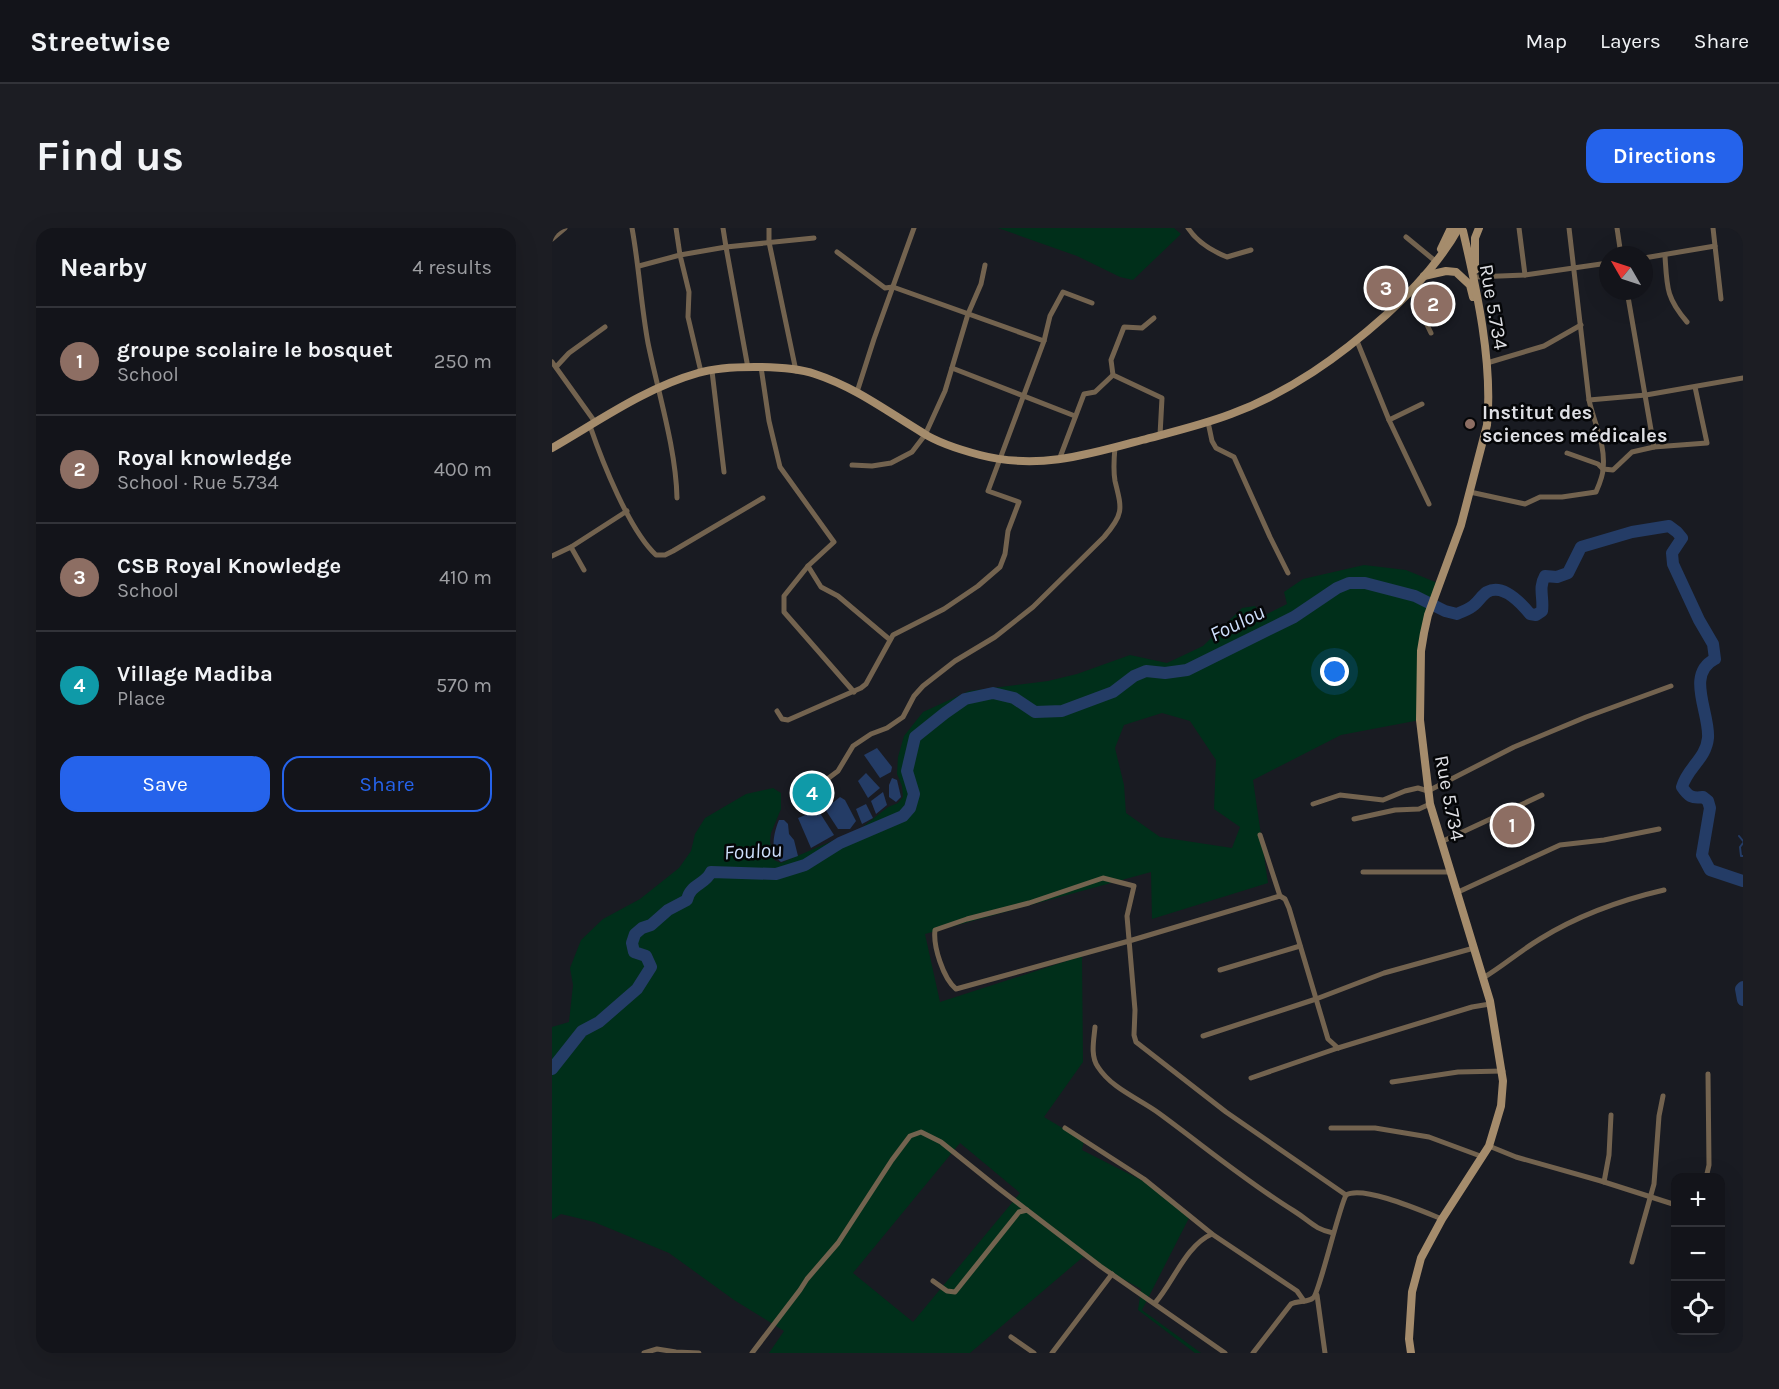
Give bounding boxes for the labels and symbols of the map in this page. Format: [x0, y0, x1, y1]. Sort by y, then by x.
north arrow [1599, 246, 1653, 300]
street label: Rue 5.734 [1475, 262, 1512, 352]
pin: 3 [1366, 266, 1406, 310]
pin: 2 [1414, 282, 1452, 326]
place label: Institut des sciences médicales [1482, 401, 1668, 447]
marker: Institut des sciences médicales [1463, 417, 1477, 431]
water label: Foulou [1206, 599, 1268, 647]
your location [1320, 657, 1349, 686]
street label: Rue 5.734 [1430, 753, 1469, 843]
pin: 4 [792, 770, 832, 816]
pin: 1 [1492, 802, 1532, 848]
water label: Foulou [723, 837, 783, 865]

